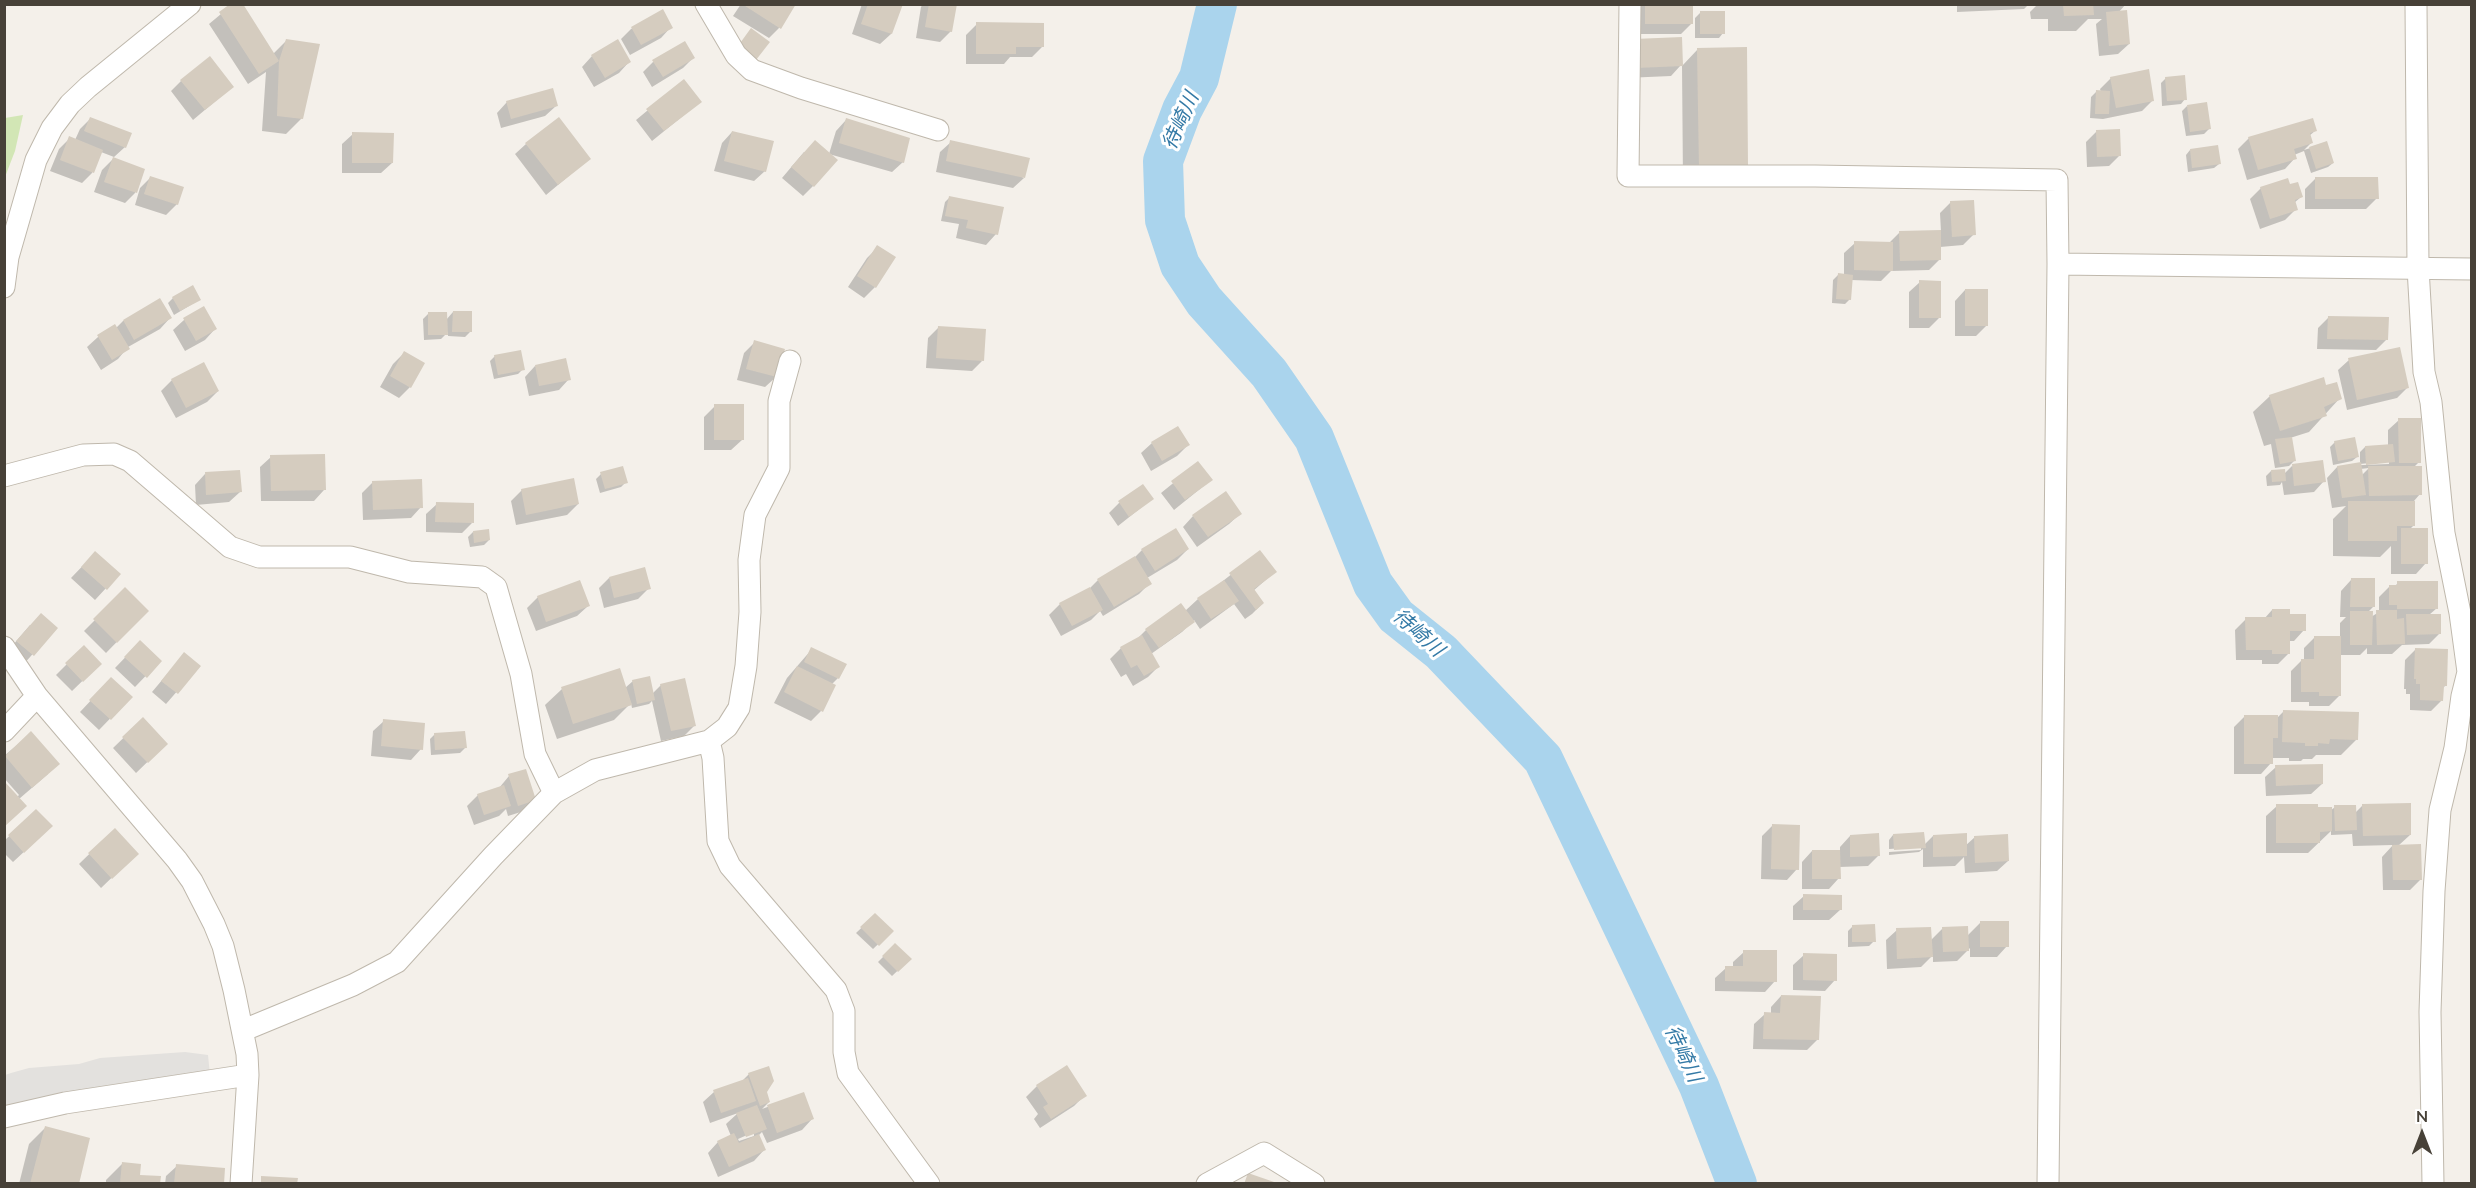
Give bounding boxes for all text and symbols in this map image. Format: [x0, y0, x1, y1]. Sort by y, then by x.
water label: 待崎川 [1158, 89, 1204, 153]
water label: 待崎川 [1388, 604, 1448, 662]
water label: 待崎川 [1659, 1022, 1707, 1086]
north arrow [2392, 1104, 2452, 1164]
text: N [2416, 1106, 2428, 1126]

